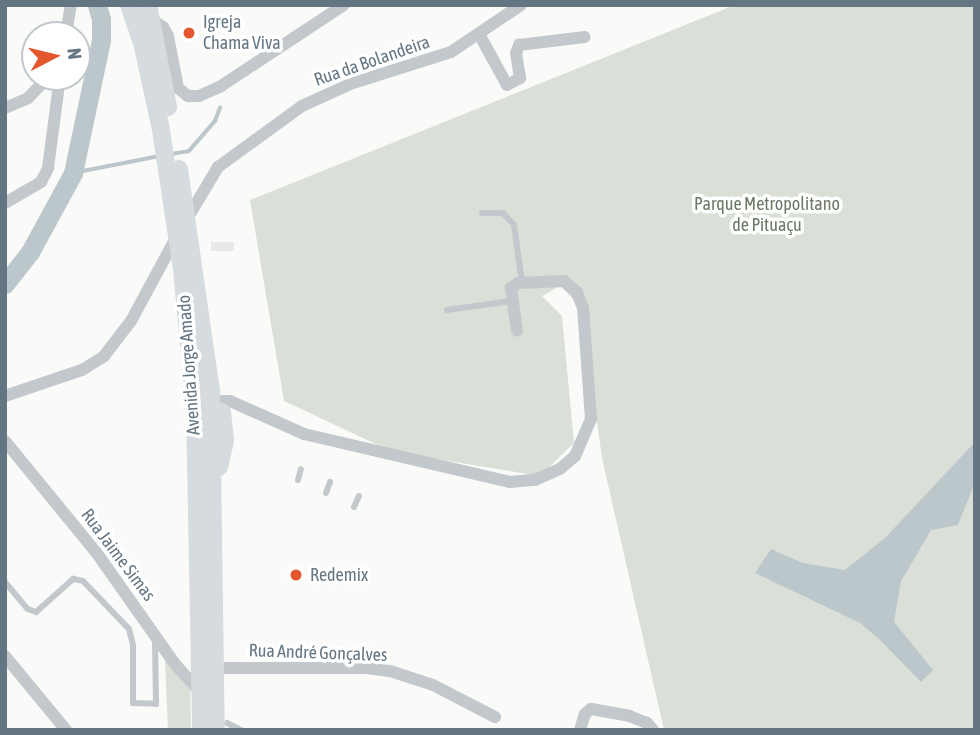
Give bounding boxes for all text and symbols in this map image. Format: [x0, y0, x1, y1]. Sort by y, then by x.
place label: Igreja Chama Viva [203, 12, 281, 54]
north arrow [21, 21, 91, 91]
marker: Igreja Chama Viva [181, 25, 197, 41]
street label: Rua da Bolandeira [311, 31, 433, 91]
text: N [63, 47, 86, 61]
park label: Parque Metropolitano de Pituaçu [694, 194, 840, 236]
street label: Avenida Jorge Amado [173, 294, 205, 436]
street label: Rua Jaime Simas [76, 505, 160, 605]
place label: Redemix [310, 564, 368, 586]
marker: Redemix [288, 567, 304, 583]
street label: Rua André Gonçalves [248, 640, 388, 666]

